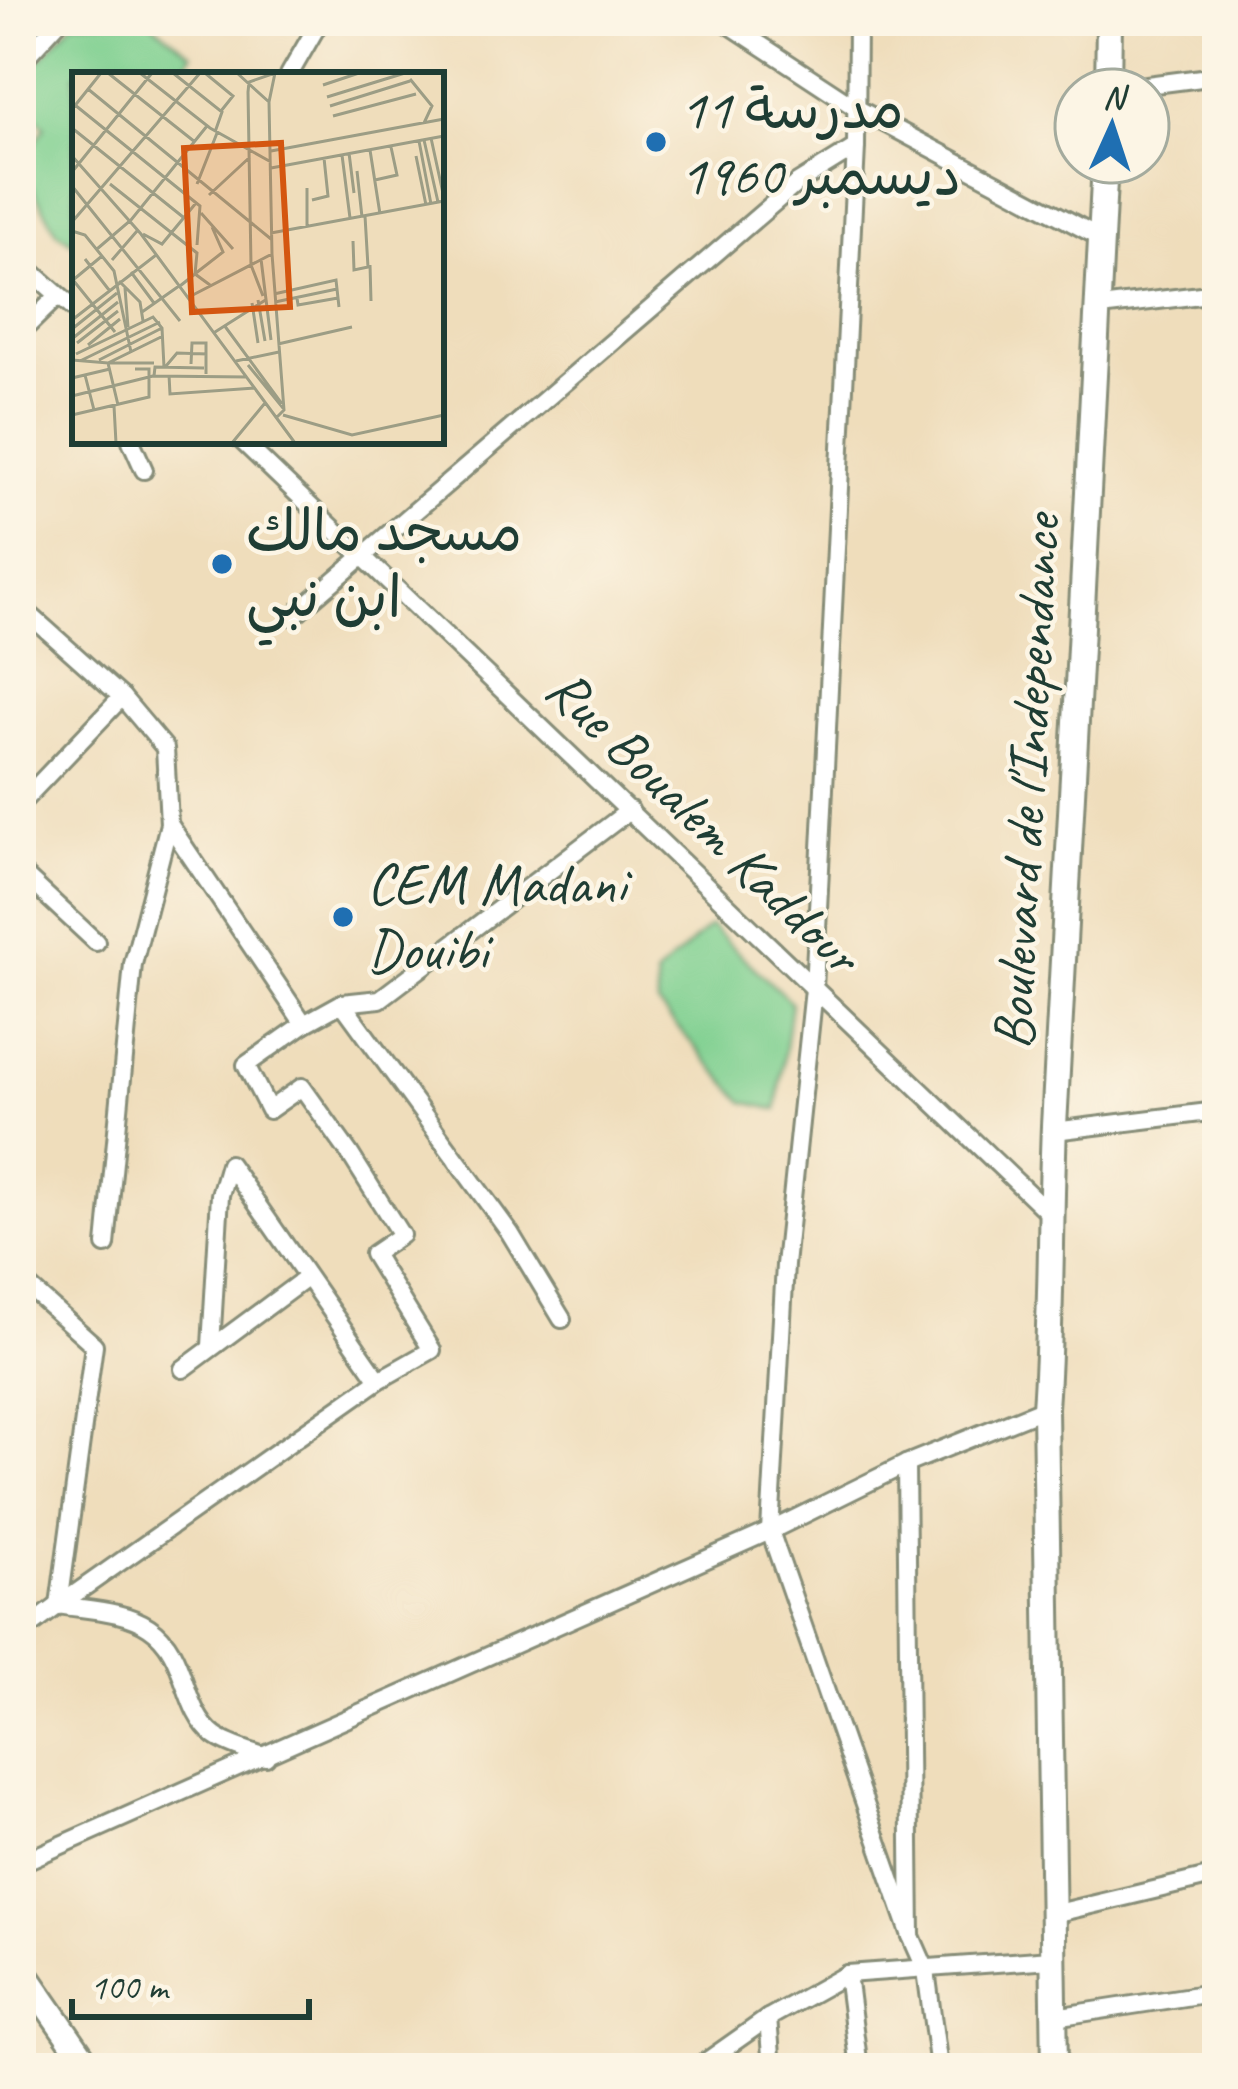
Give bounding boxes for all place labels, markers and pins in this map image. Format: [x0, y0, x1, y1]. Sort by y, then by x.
place label: مدرسة 11 ديسمبر 1960 [680, 73, 961, 211]
marker: مدرسة 11 ديسمبر 1960 [643, 129, 669, 155]
place label: مسجد مالك ابن نبي [246, 495, 522, 646]
marker: مسجد مالك ابن نبي [209, 551, 235, 577]
place label: CEM Madani Douibi [367, 848, 633, 986]
marker: CEM Madani Douibi [330, 904, 356, 930]

